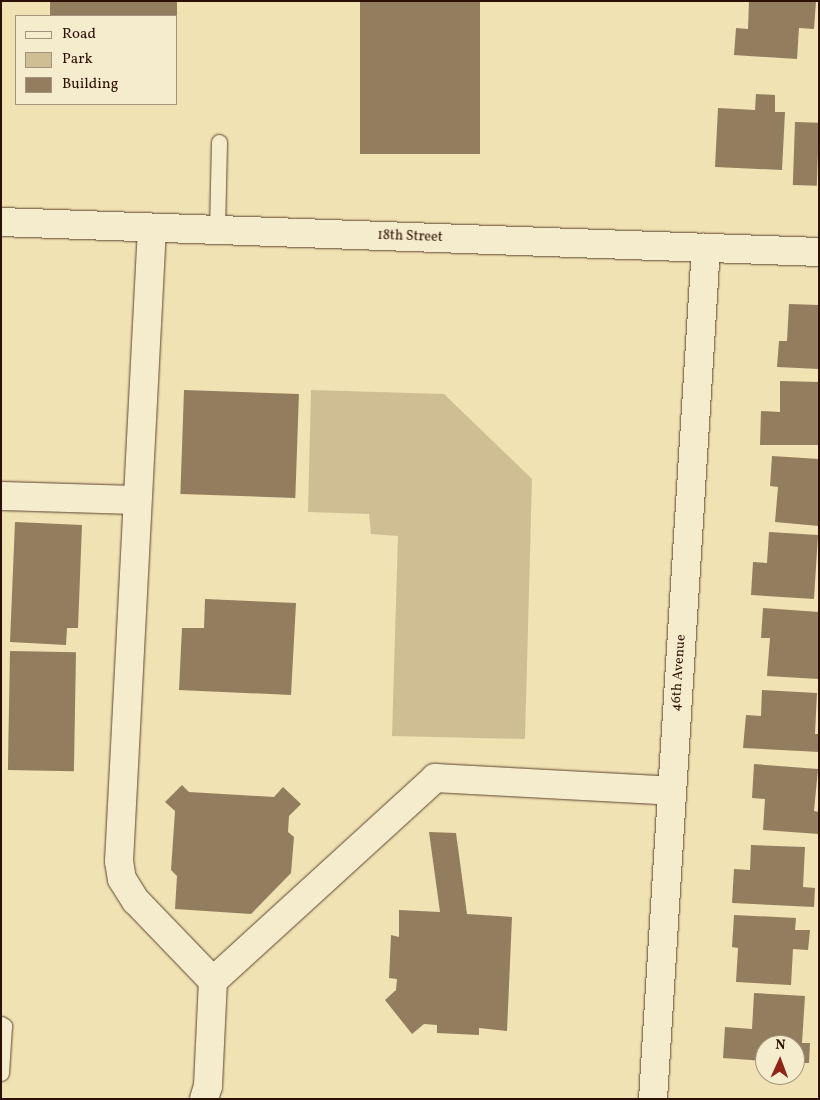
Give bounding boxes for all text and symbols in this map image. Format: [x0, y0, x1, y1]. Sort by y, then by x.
legend [15, 15, 178, 105]
text: Road [62, 24, 96, 45]
text: Park [62, 49, 93, 70]
text: Building [62, 74, 118, 95]
street label: 18th Street [377, 227, 443, 247]
street label: 46th Avenue [668, 634, 690, 712]
north arrow [755, 1035, 805, 1085]
text: N [775, 1036, 786, 1055]

